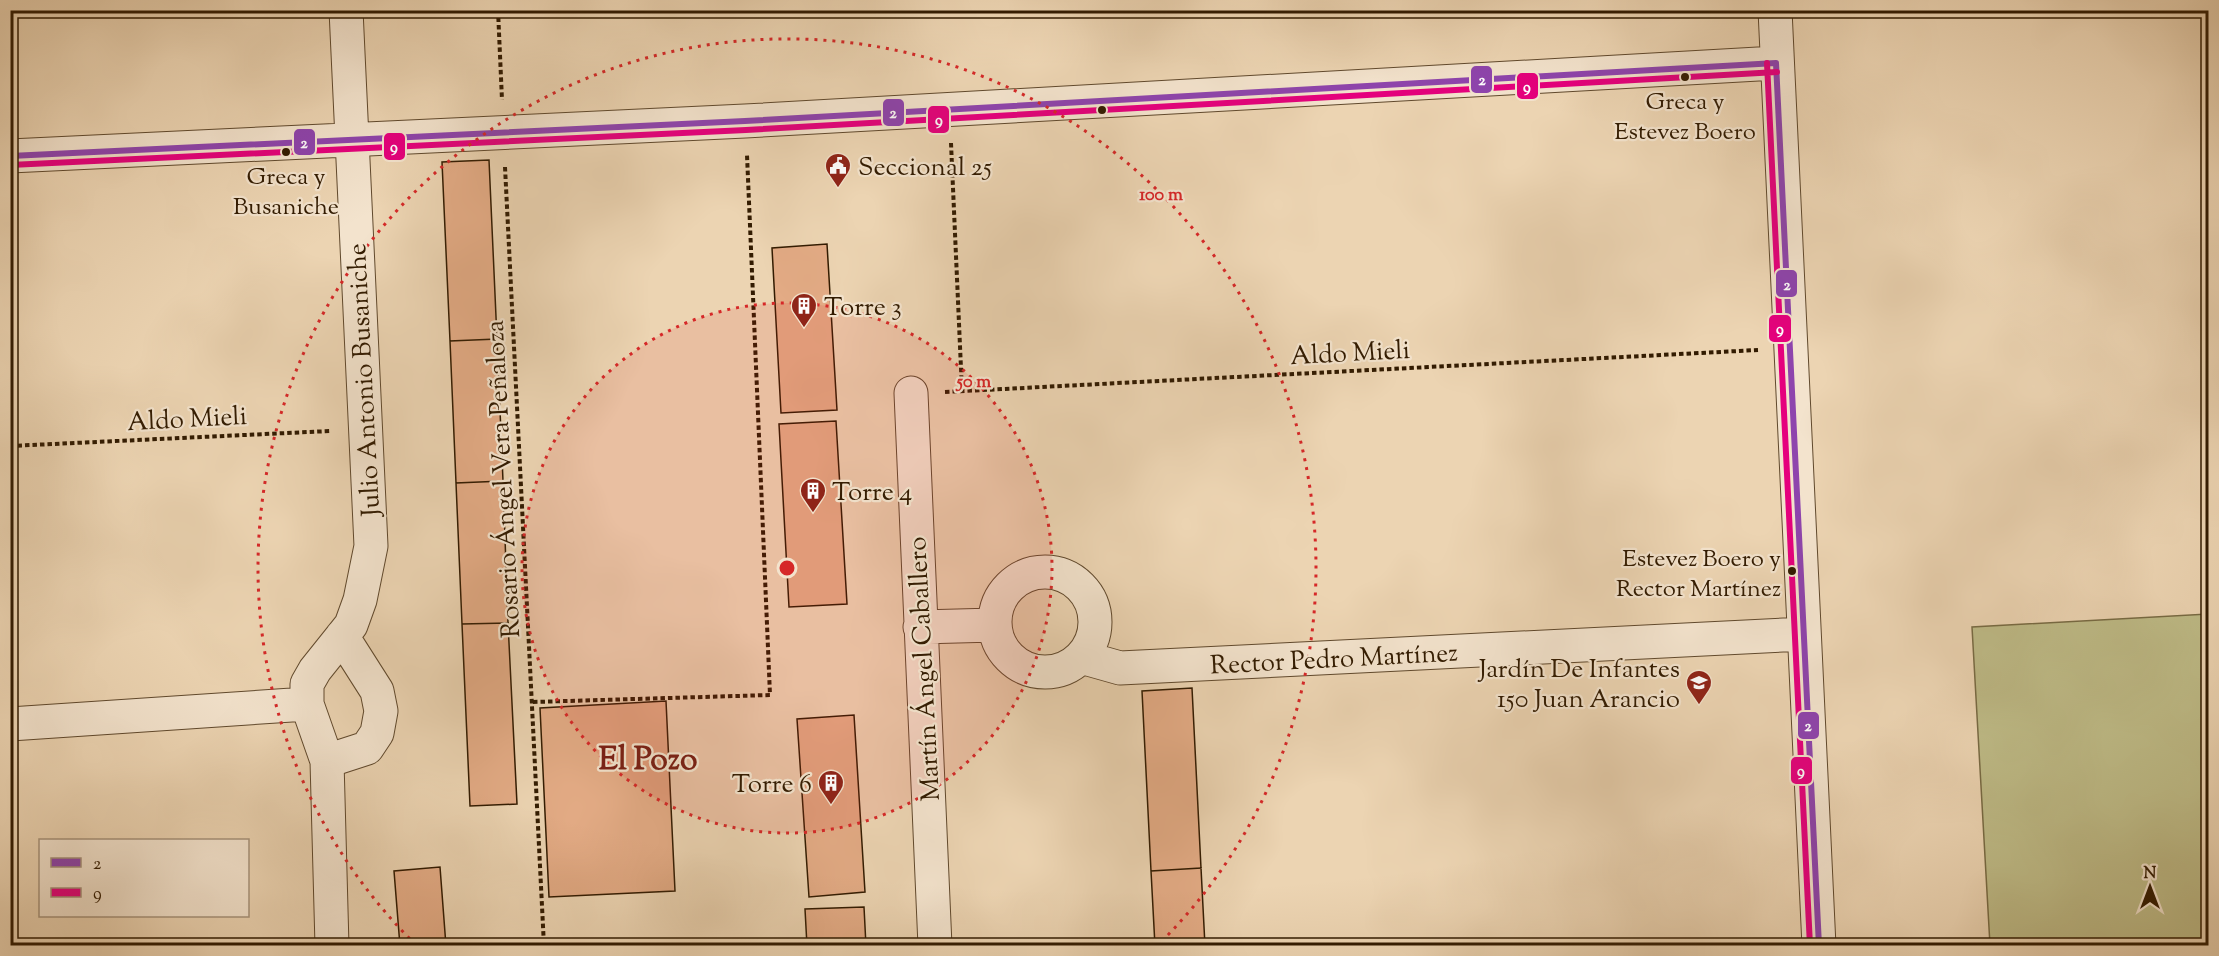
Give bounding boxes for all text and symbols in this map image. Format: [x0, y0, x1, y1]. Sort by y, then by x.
line badge: 2 [1470, 65, 1493, 94]
text: 2 [1478, 70, 1486, 93]
marker: Greca y Estevez Boero [1679, 71, 1691, 83]
line badge: 9 [1516, 72, 1539, 100]
text: 9 [1523, 77, 1531, 100]
place label: Greca y Estevez Boero [1614, 86, 1756, 150]
line badge: 2 [882, 98, 905, 127]
text: 2 [889, 103, 897, 126]
unlabelled marker [1096, 104, 1108, 116]
line badge: 9 [927, 105, 950, 134]
text: 9 [935, 110, 943, 133]
line badge: 2 [293, 128, 316, 156]
line badge: 9 [383, 132, 406, 161]
text: 2 [300, 133, 308, 156]
text: 9 [390, 137, 398, 160]
marker: Greca y Busaniche [280, 146, 292, 158]
place label: Seccional 25 [858, 150, 992, 187]
public building icon: Seccional 25 [823, 151, 853, 189]
place label: Greca y Busaniche [233, 161, 339, 225]
text: 100 m [1139, 183, 1183, 209]
street label: Julio Antonio Busaniche [340, 242, 391, 519]
line badge: 2 [1775, 269, 1798, 298]
text: 2 [1783, 275, 1791, 298]
place label: Torre 3 [824, 290, 902, 327]
building icon: Torre 3 [789, 291, 819, 329]
line badge: 9 [1768, 314, 1792, 343]
street label: Rosario Ángel Vera Peñaloza [478, 319, 531, 639]
text: 9 [1776, 319, 1784, 342]
street label: Aldo Mieli [1289, 333, 1411, 376]
text: 50 m [955, 370, 991, 396]
street label: Aldo Mieli [126, 399, 248, 442]
place label: Torre 4 [832, 475, 912, 512]
building icon: Torre 4 [798, 476, 828, 514]
street label: Martín Ángel Caballero [900, 536, 951, 802]
place label: Estevez Boero y Rector Martínez [1616, 543, 1781, 607]
centre of rings [777, 558, 797, 578]
marker: Estevez Boero y Rector Martínez [1786, 565, 1798, 577]
street label: Rector Pedro Martínez [1209, 636, 1459, 685]
place label: Jardín De Infantes 150 Juan Arancio [1477, 652, 1680, 719]
school or university icon: Jardín De Infantes 150 Juan Arancio [1684, 668, 1714, 706]
line badge: 2 [1797, 711, 1820, 740]
text: 2 [1804, 716, 1812, 739]
district label: El Pozo [599, 738, 697, 784]
line badge: 9 [1790, 756, 1813, 785]
text: 9 [1797, 761, 1805, 784]
place label: Torre 6 [732, 767, 812, 804]
building icon: Torre 6 [816, 768, 846, 806]
legend [39, 839, 249, 917]
text: 2 [93, 852, 102, 878]
north arrow [2120, 857, 2180, 917]
text: N [2144, 863, 2157, 886]
text: 9 [93, 882, 102, 908]

